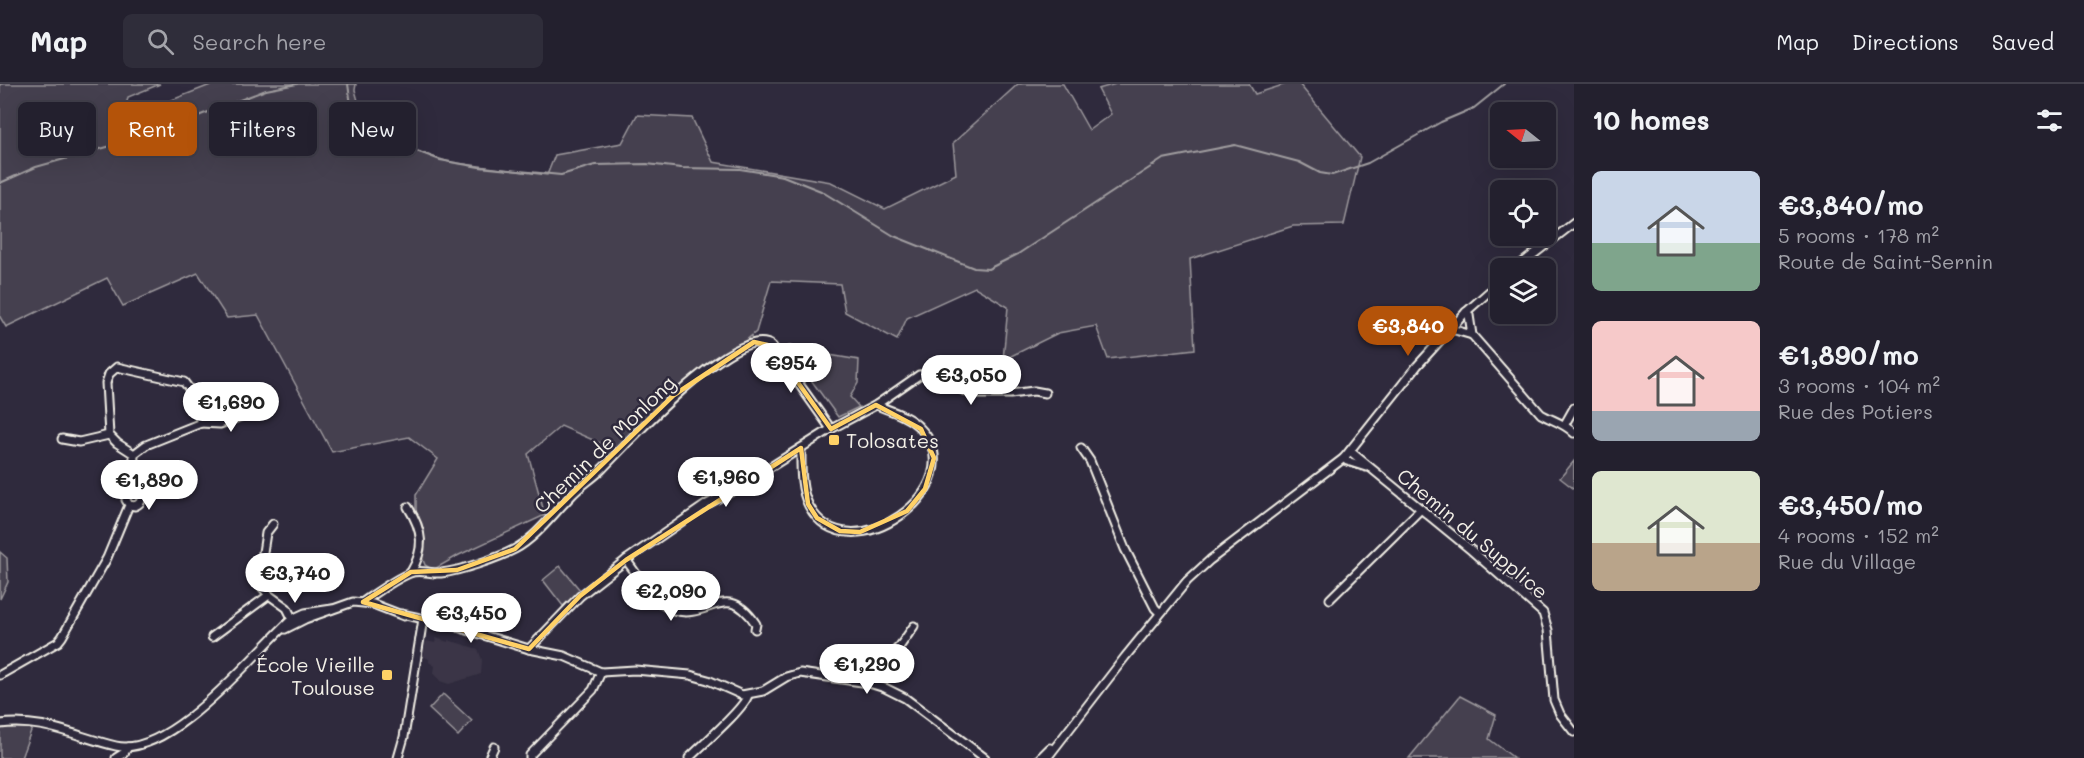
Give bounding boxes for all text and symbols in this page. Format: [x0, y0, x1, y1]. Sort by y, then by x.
search box [123, 14, 543, 68]
text: Map [30, 23, 87, 59]
icon: search [144, 25, 177, 58]
text: Search here [192, 27, 326, 56]
text: Map [1776, 28, 1819, 55]
text: Directions [1852, 28, 1959, 55]
text: Saved [1992, 28, 2054, 55]
chip: Buy [18, 102, 96, 156]
chip: Rent [108, 102, 197, 156]
chip: Filters [209, 102, 317, 156]
chip: New [329, 102, 416, 156]
north arrow [1490, 102, 1556, 168]
map controls [1490, 102, 1556, 324]
text: 10 homes [1592, 103, 1710, 137]
icon: filters [2033, 104, 2066, 137]
button: locate [1490, 180, 1556, 246]
text: €3,840/mo [1778, 188, 1924, 222]
icon: home [1640, 195, 1712, 267]
text: 5 rooms · 178 m² [1778, 222, 1939, 248]
text: Route de Saint-Sernin [1778, 248, 1993, 274]
button: layers [1490, 258, 1556, 324]
pin: €3,840 [1359, 306, 1457, 357]
text: €3,840 [1372, 312, 1444, 338]
text: €1,890/mo [1778, 338, 1919, 372]
pin: €954 [755, 343, 827, 394]
icon: home [1640, 345, 1712, 417]
text: €954 [765, 349, 817, 375]
pin: €3,050 [922, 355, 1020, 406]
text: €3,050 [935, 361, 1007, 387]
street label: Chemin de Monlong [528, 370, 680, 518]
text: 3 rooms · 104 m² [1778, 372, 1940, 398]
pin: €1,690 [182, 382, 280, 433]
text: €1,690 [197, 388, 265, 414]
text: Rue des Potiers [1778, 398, 1933, 424]
place label: Tolosates [846, 427, 939, 453]
marker: Tolosates [827, 433, 841, 447]
pin: €1,960 [677, 457, 775, 508]
pin: €1,890 [100, 460, 198, 511]
street label: Chemin du Supplice [1392, 462, 1554, 604]
text: €1,960 [692, 463, 760, 489]
text: €1,890 [115, 466, 183, 492]
text: €3,450/mo [1778, 488, 1923, 522]
icon: home [1640, 495, 1712, 567]
text: 4 rooms · 152 m² [1778, 522, 1939, 548]
text: Rue du Village [1778, 548, 1916, 574]
pin: €3,740 [246, 553, 344, 604]
text: €3,740 [259, 559, 331, 585]
pin: €2,090 [622, 571, 720, 622]
text: €2,090 [635, 577, 707, 603]
pin: €3,450 [422, 593, 520, 644]
text: €3,450 [435, 599, 507, 625]
pin: €1,290 [818, 644, 916, 695]
text: €1,290 [833, 650, 901, 676]
place label: École Vieille Toulouse [256, 651, 375, 700]
marker: École Vieille Toulouse [380, 668, 394, 682]

